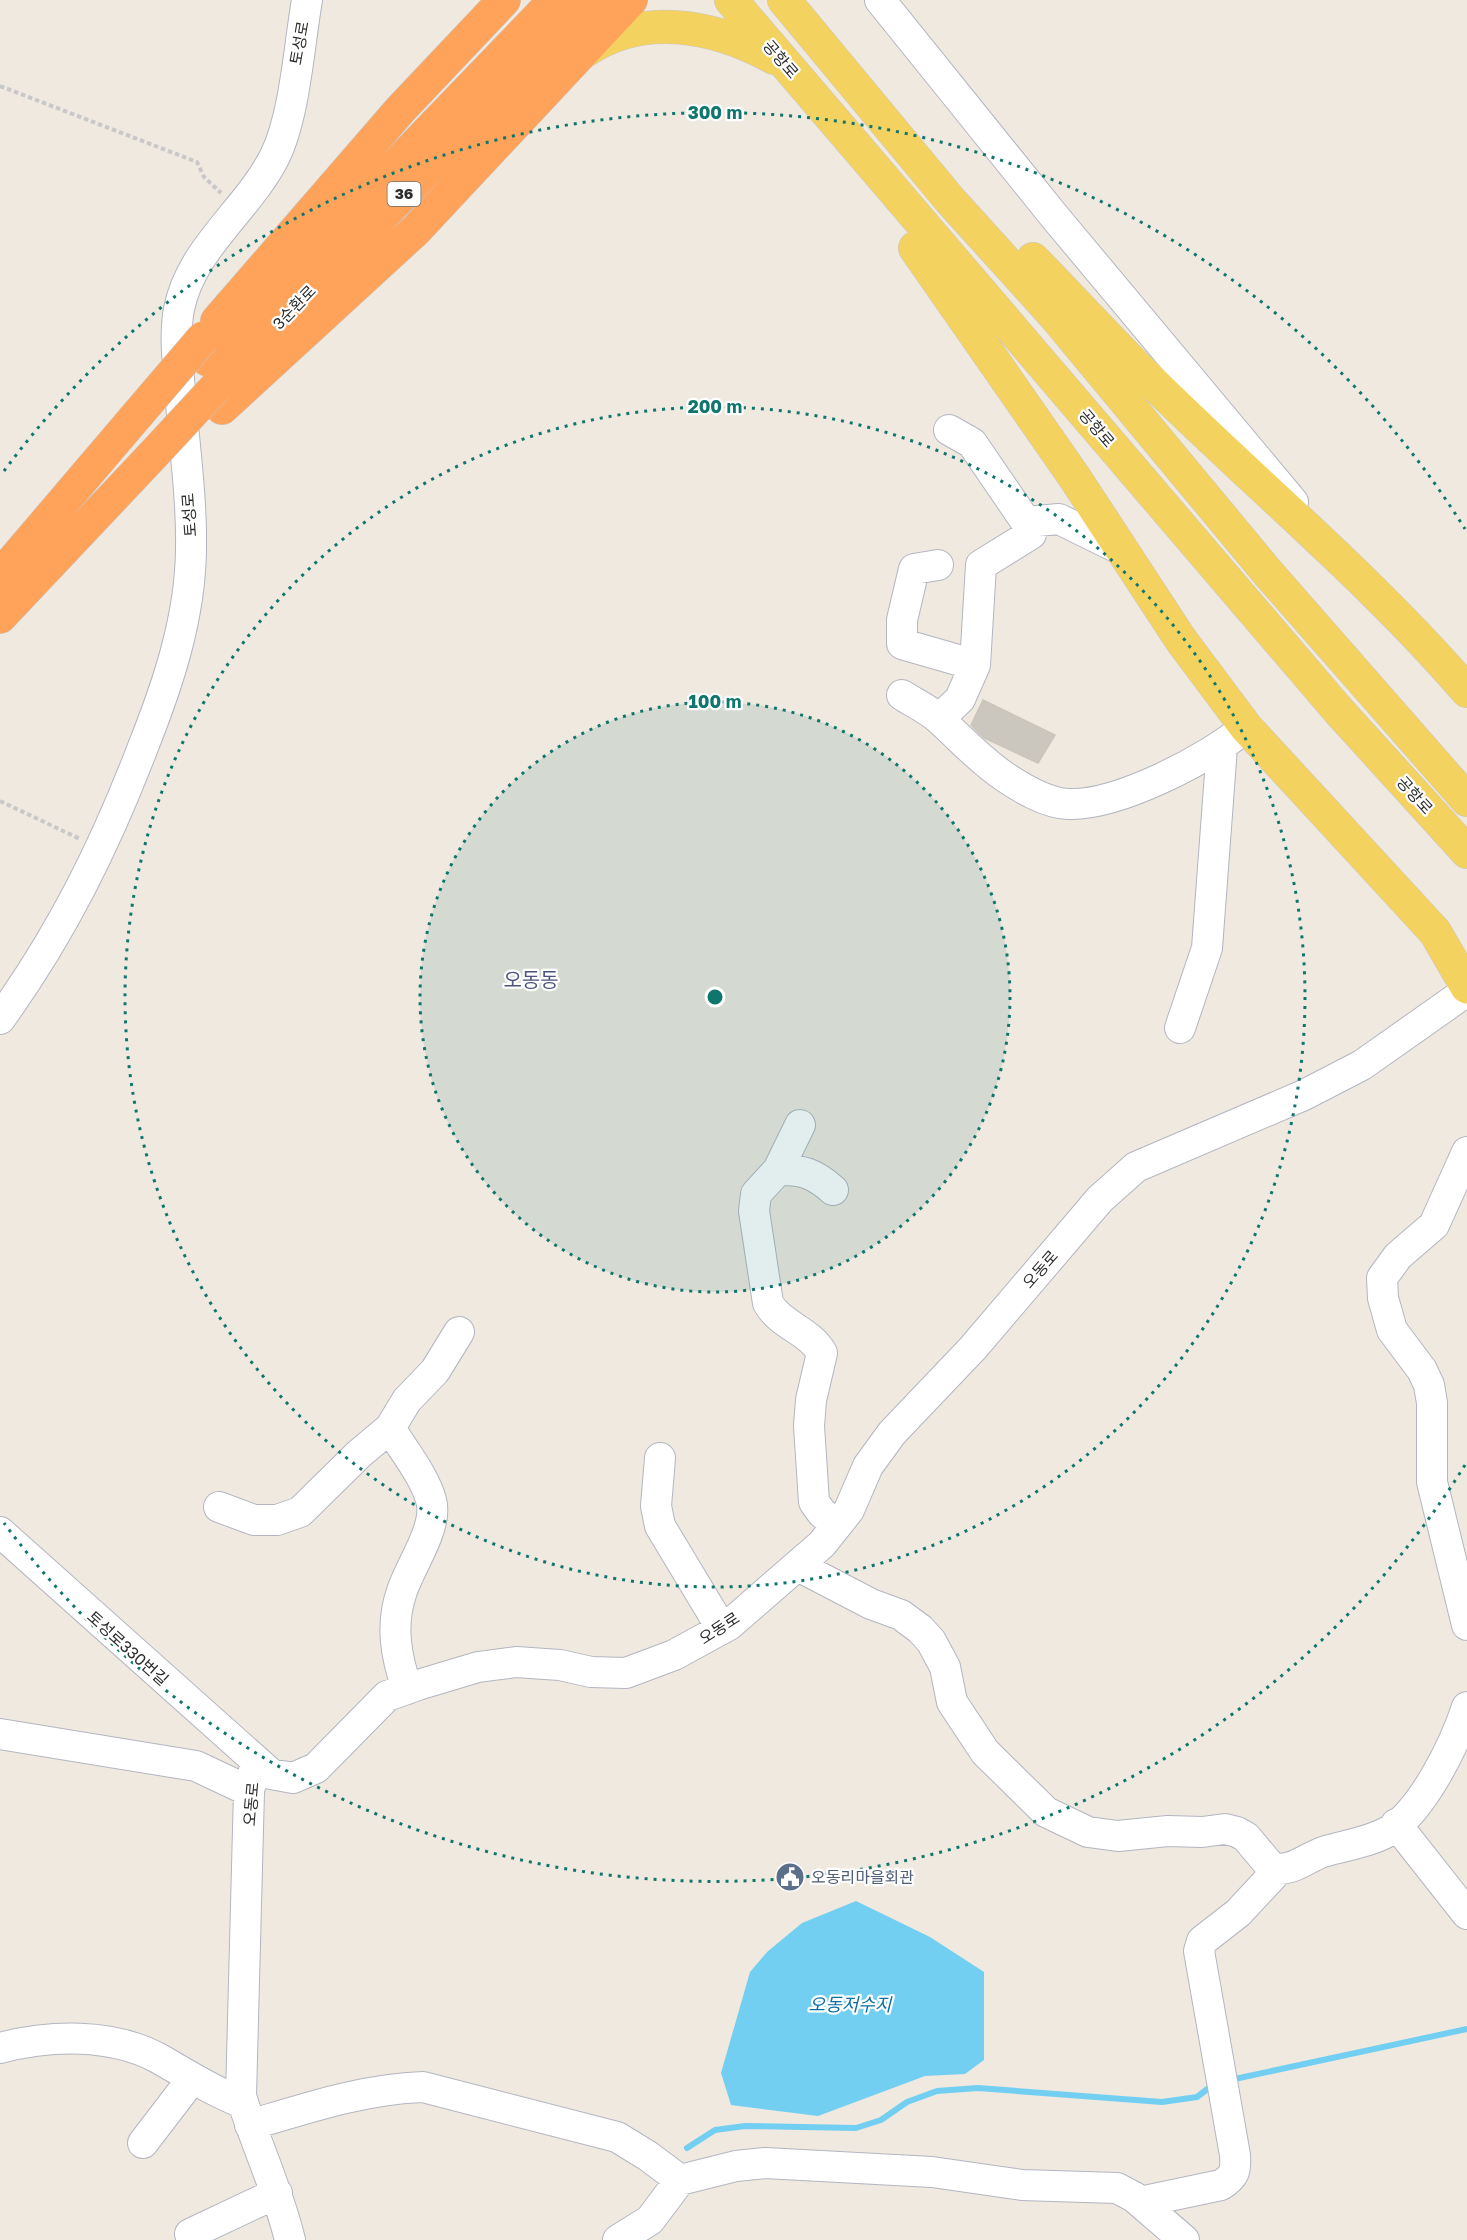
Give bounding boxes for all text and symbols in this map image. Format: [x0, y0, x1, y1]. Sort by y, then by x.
street label: 토성로 [285, 19, 313, 66]
street label: 공항로 [759, 36, 803, 82]
text: 300 m [688, 101, 742, 123]
road number: 36 [388, 182, 420, 206]
street label: 3순환로 [268, 281, 320, 333]
text: 200 m [688, 395, 742, 417]
street label: 공항로 [1075, 405, 1119, 451]
street label: 토성로 [177, 492, 201, 538]
text: 100 m [689, 690, 741, 712]
street label: 공항로 [1393, 772, 1437, 818]
district label: 오동동 [503, 967, 559, 991]
centre of rings [705, 987, 725, 1007]
street label: 오동로 [1018, 1246, 1062, 1292]
street label: 토성로330번길 [83, 1606, 173, 1690]
street label: 오동로 [695, 1607, 743, 1648]
street label: 오동로 [239, 1781, 263, 1827]
public building icon: 오동리마을회관 [774, 1861, 806, 1893]
place label: 오동리마을회관 [811, 1867, 914, 1887]
water label: 오동저수지 [809, 1993, 893, 2015]

